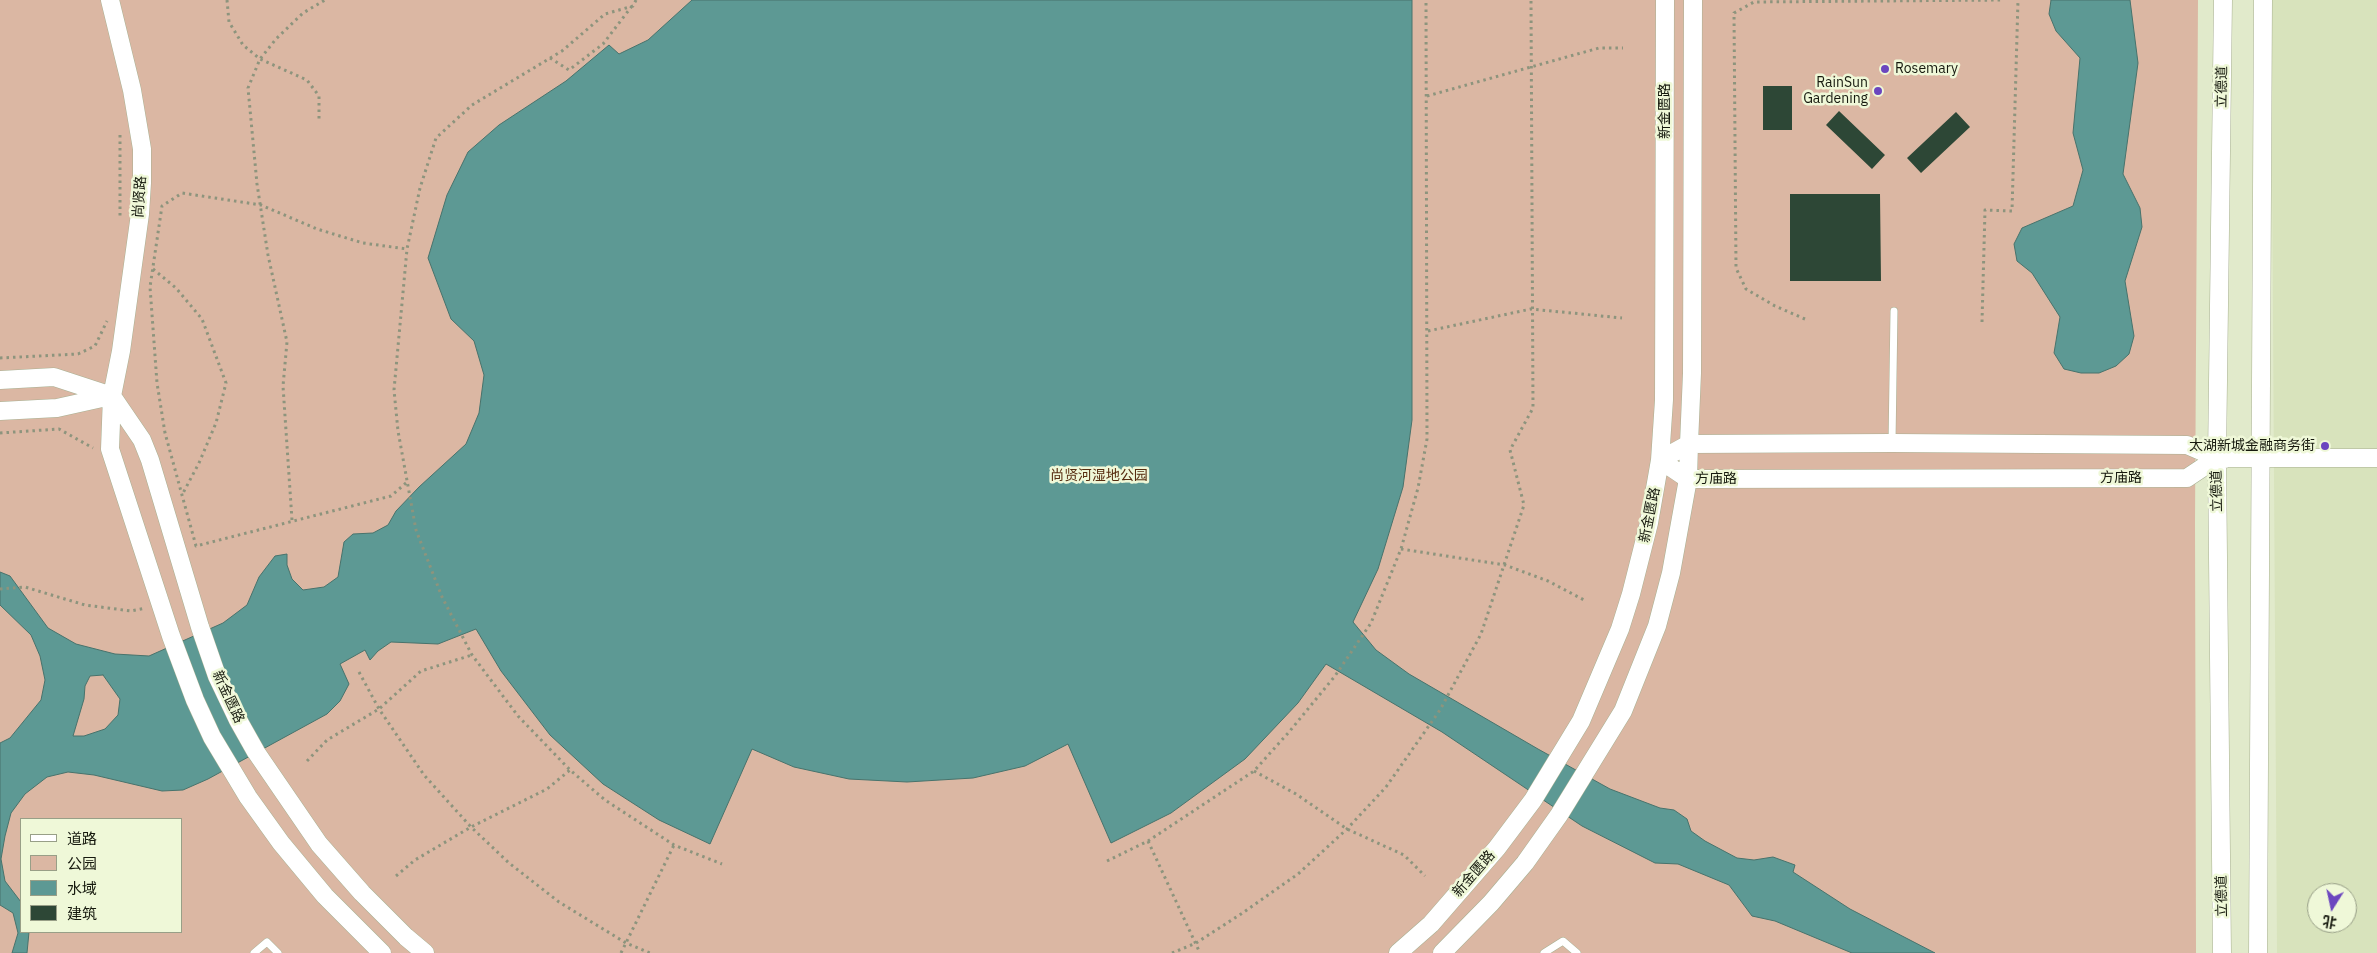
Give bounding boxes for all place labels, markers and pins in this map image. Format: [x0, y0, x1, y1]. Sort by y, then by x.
place label: Rosemary [1895, 61, 1958, 77]
marker: Rosemary [1879, 63, 1891, 75]
place label: RainSun Gardening [1803, 75, 1868, 108]
marker: RainSun Gardening [1872, 85, 1884, 97]
place label: 太湖新城金融商务街 [2189, 438, 2315, 454]
marker: 太湖新城金融商务街 [2319, 440, 2331, 452]

